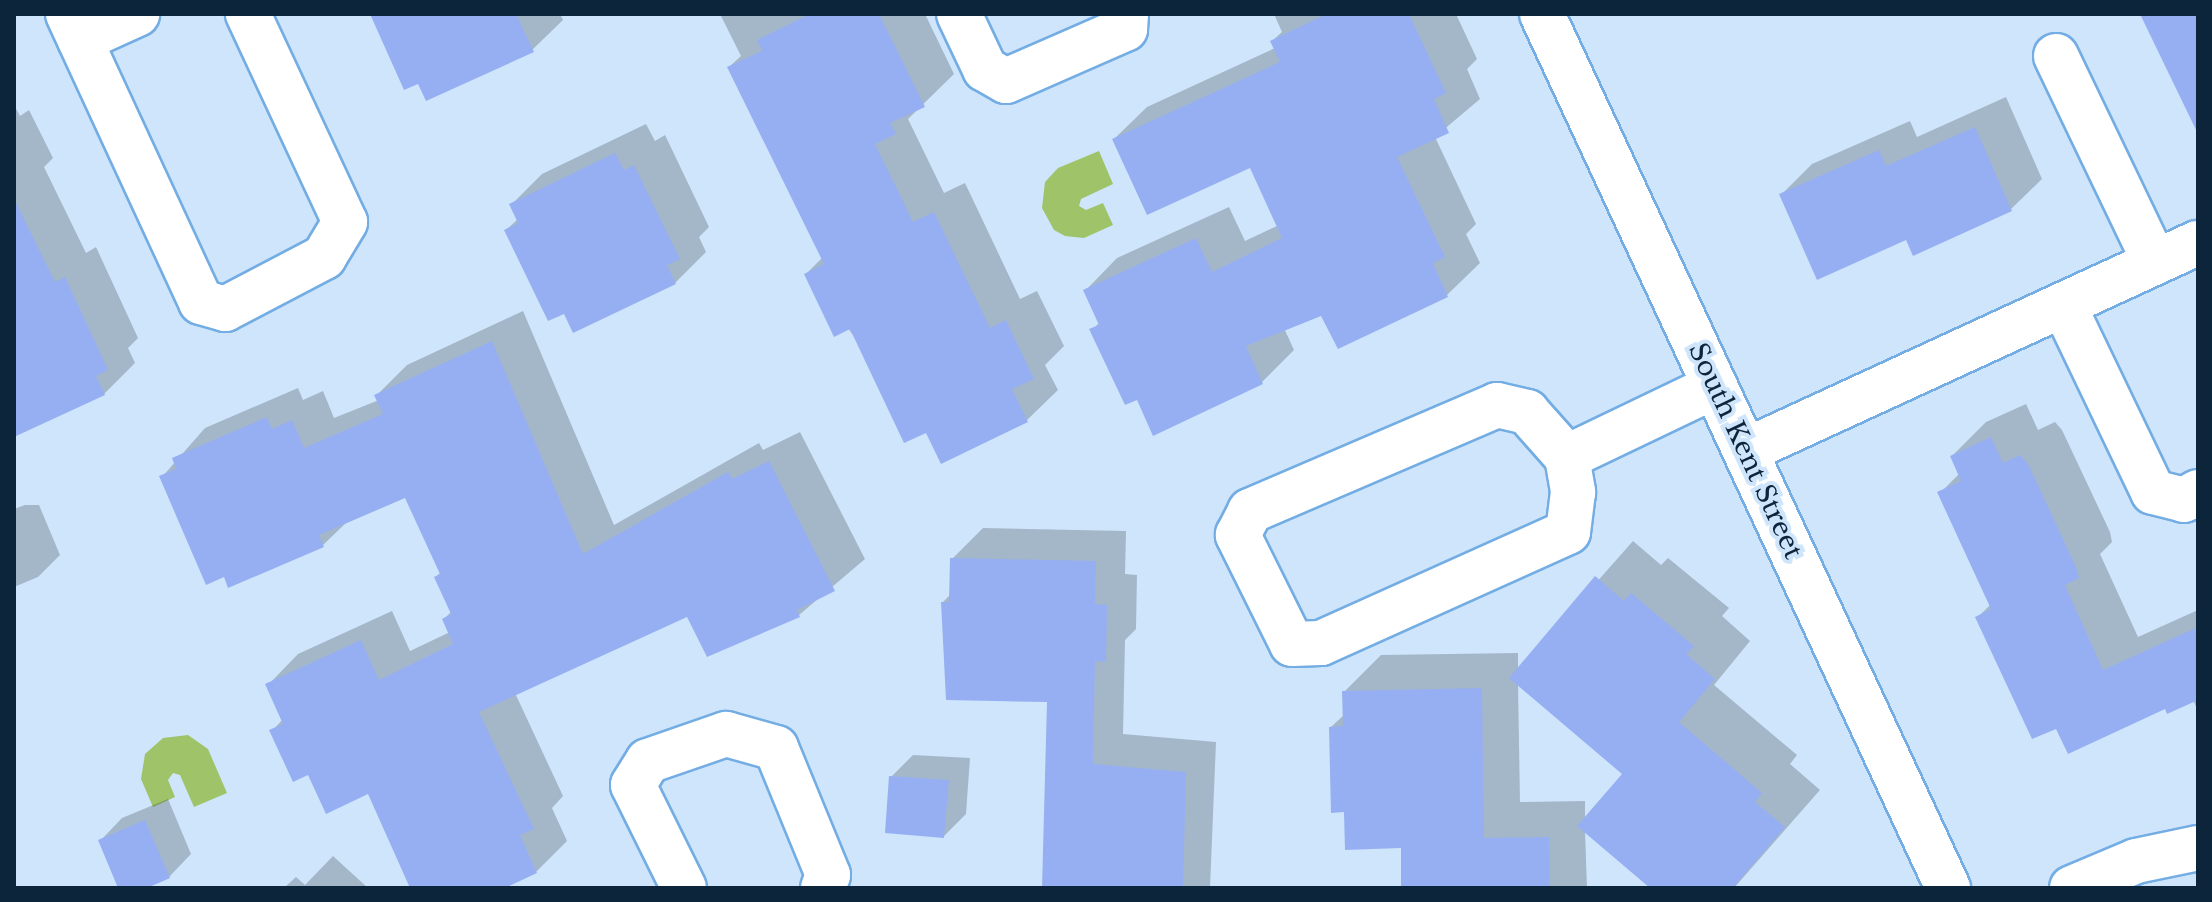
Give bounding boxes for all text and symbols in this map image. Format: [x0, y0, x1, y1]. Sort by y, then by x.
street label: South Kent Street [1681, 338, 1809, 564]

